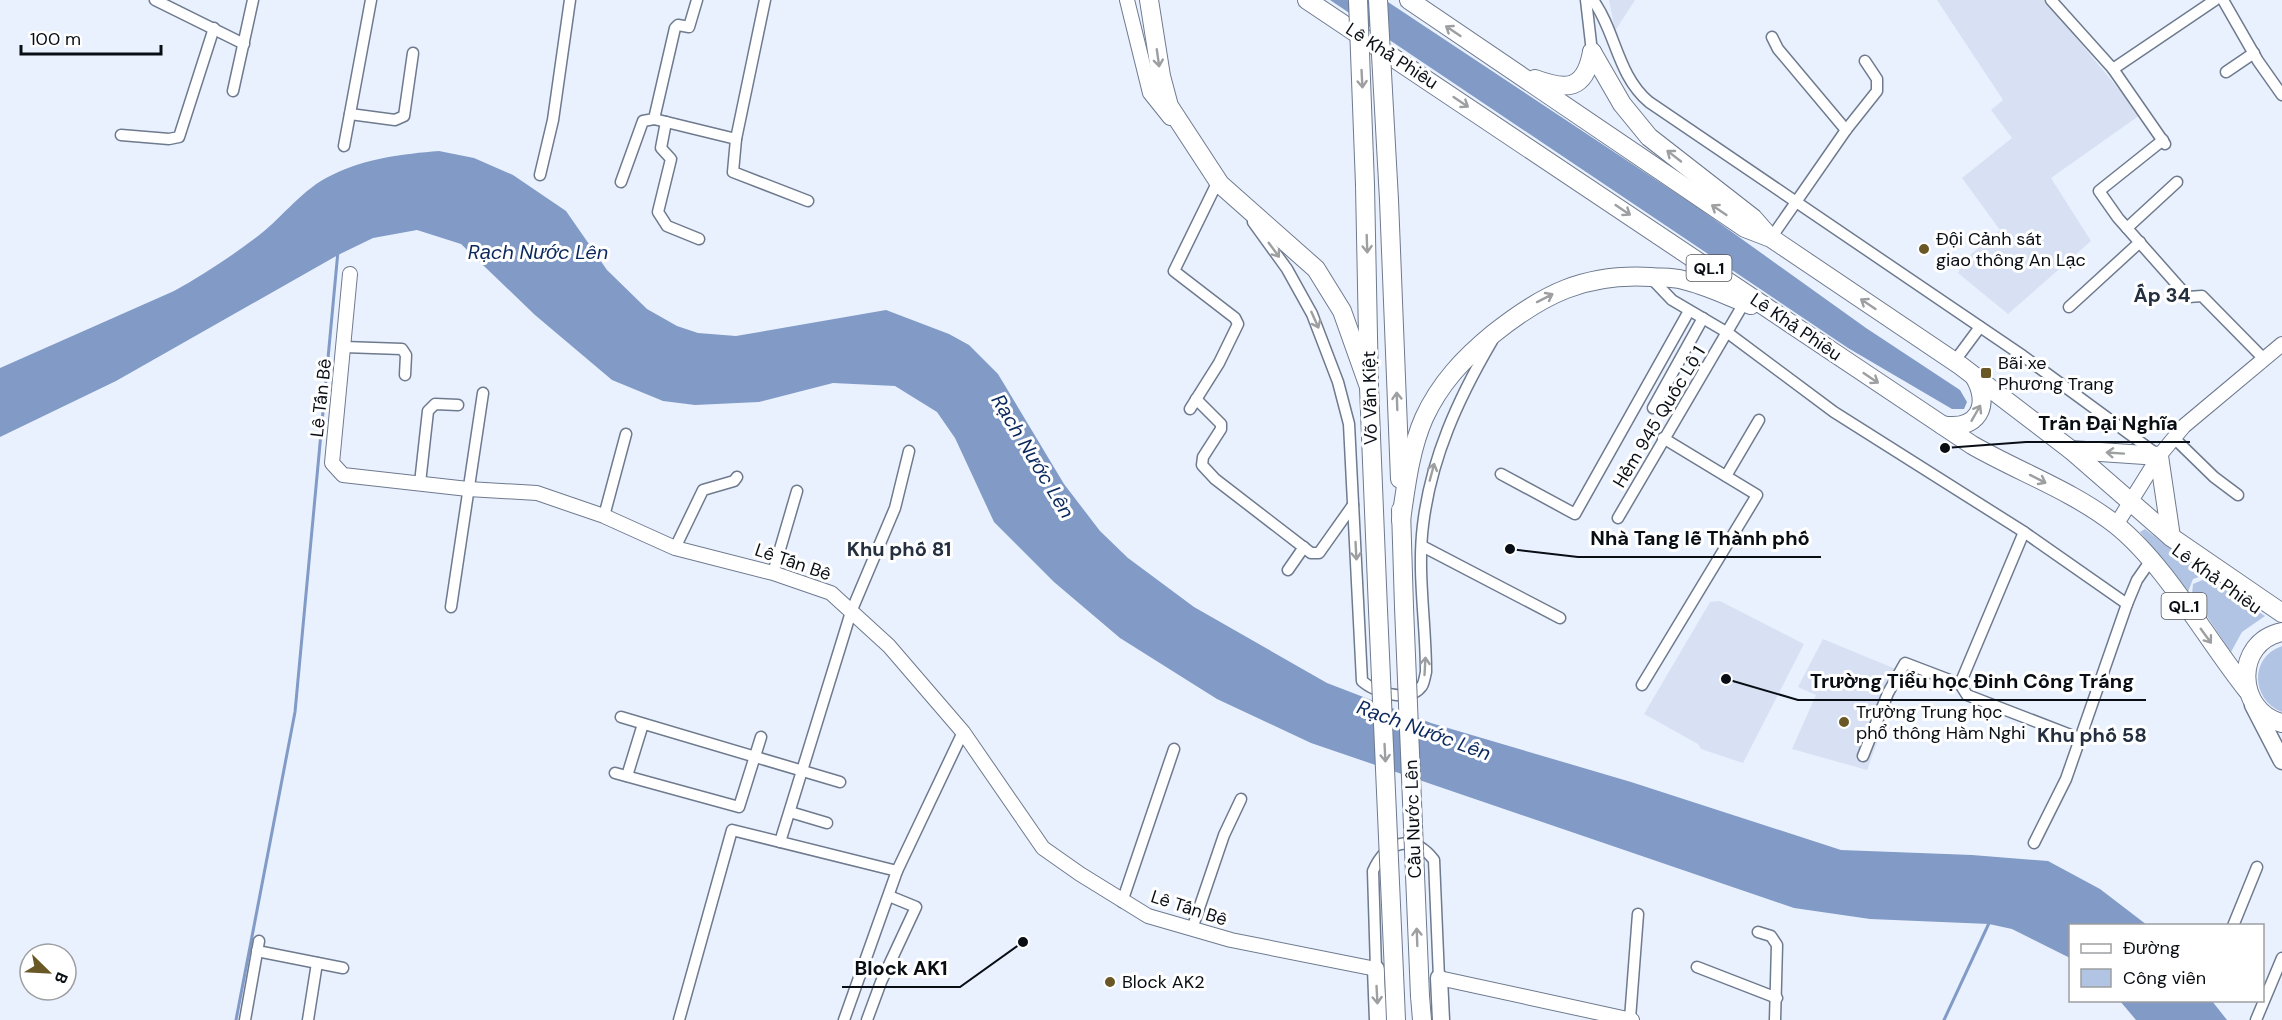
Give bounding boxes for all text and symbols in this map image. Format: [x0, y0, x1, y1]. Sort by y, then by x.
street label: Lê Khả Phiêu [1341, 17, 1443, 95]
scale bar [21, 18, 160, 56]
one-way arrow [1446, 25, 1462, 37]
text: 100 m [30, 27, 81, 51]
one-way arrow [1153, 47, 1164, 67]
one-way arrow [1356, 69, 1367, 89]
one-way arrow [1452, 95, 1469, 108]
one-way arrow [1667, 150, 1683, 163]
one-way arrow [1614, 204, 1630, 216]
one-way arrow [1711, 204, 1728, 217]
place label: Đội Cảnh sát giao thông An Lạc [1936, 227, 2086, 272]
one-way arrow [1361, 233, 1373, 253]
water label: Rạch Nước Lên [468, 239, 608, 265]
one-way arrow [1268, 241, 1280, 257]
marker: Đội Cảnh sát giao thông An Lạc [1917, 242, 1931, 256]
road number: QL.1 [1686, 255, 1732, 281]
district label: Ấp 34 [2133, 282, 2191, 308]
street label: Lê Khả Phiêu [1746, 288, 1846, 366]
one-way arrow [1535, 292, 1553, 303]
one-way arrow [1860, 298, 1877, 310]
one-way arrow [1309, 311, 1321, 329]
street label: Hẻm 945 Quốc Lộ 1 [1607, 342, 1711, 492]
street label: Võ Văn Kiệt [1357, 351, 1383, 445]
place label: Bãi xe Phương Trang [1998, 351, 2114, 396]
street label: Lê Tấn Bê [305, 358, 337, 438]
marker: Bãi xe Phương Trang [1979, 366, 1993, 380]
one-way arrow [1863, 372, 1879, 384]
water label: Rạch Nước Lên [986, 389, 1080, 523]
one-way arrow [1391, 392, 1402, 412]
callout: Trần Đại Nghĩa [2026, 404, 2190, 442]
one-way arrow [1970, 405, 1982, 422]
text: Trần Đại Nghĩa [2038, 410, 2178, 436]
one-way arrow [2106, 447, 2126, 458]
one-way arrow [1427, 463, 1439, 482]
one-way arrow [2029, 473, 2046, 485]
callout: Nhà Tang lễ Thành phố [1578, 519, 1821, 557]
text: Nhà Tang lễ Thành phố [1590, 525, 1810, 551]
district label: Khu phố 81 [847, 536, 951, 562]
street label: Lê Tấn Bê [752, 538, 834, 586]
street label: Lê Khả Phiêu [2167, 538, 2267, 620]
one-way arrow [1350, 541, 1361, 561]
road number: QL.1 [2162, 593, 2206, 619]
one-way arrow [2200, 627, 2212, 643]
one-way arrow [1420, 657, 1431, 677]
callout: Trường Tiểu học Đinh Công Tráng [1798, 662, 2146, 700]
text: Trường Tiểu học Đinh Công Tráng [1810, 668, 2134, 694]
water label: Rạch Nước Lên [1354, 694, 1494, 766]
place label: Trường Trung học phổ thông Hàm Nghi [1856, 700, 2026, 745]
marker: Trường Trung học phổ thông Hàm Nghi [1837, 715, 1851, 729]
district label: Khu phố 58 [2037, 722, 2147, 748]
one-way arrow [1379, 742, 1390, 762]
street label: Cầu Nước Lên [1399, 759, 1427, 879]
street label: Lê Tấn Bê [1148, 884, 1230, 932]
legend [2069, 924, 2264, 1002]
one-way arrow [1412, 928, 1423, 948]
text: Đường [2123, 936, 2180, 960]
north arrow [18, 942, 78, 1002]
callout: Block AK1 [842, 949, 960, 987]
text: Block AK1 [854, 955, 948, 981]
text: Công viên [2123, 966, 2206, 990]
text: B [50, 969, 73, 987]
place label: Block AK2 [1122, 970, 1205, 994]
marker: Block AK2 [1103, 975, 1117, 989]
one-way arrow [1372, 984, 1383, 1004]

